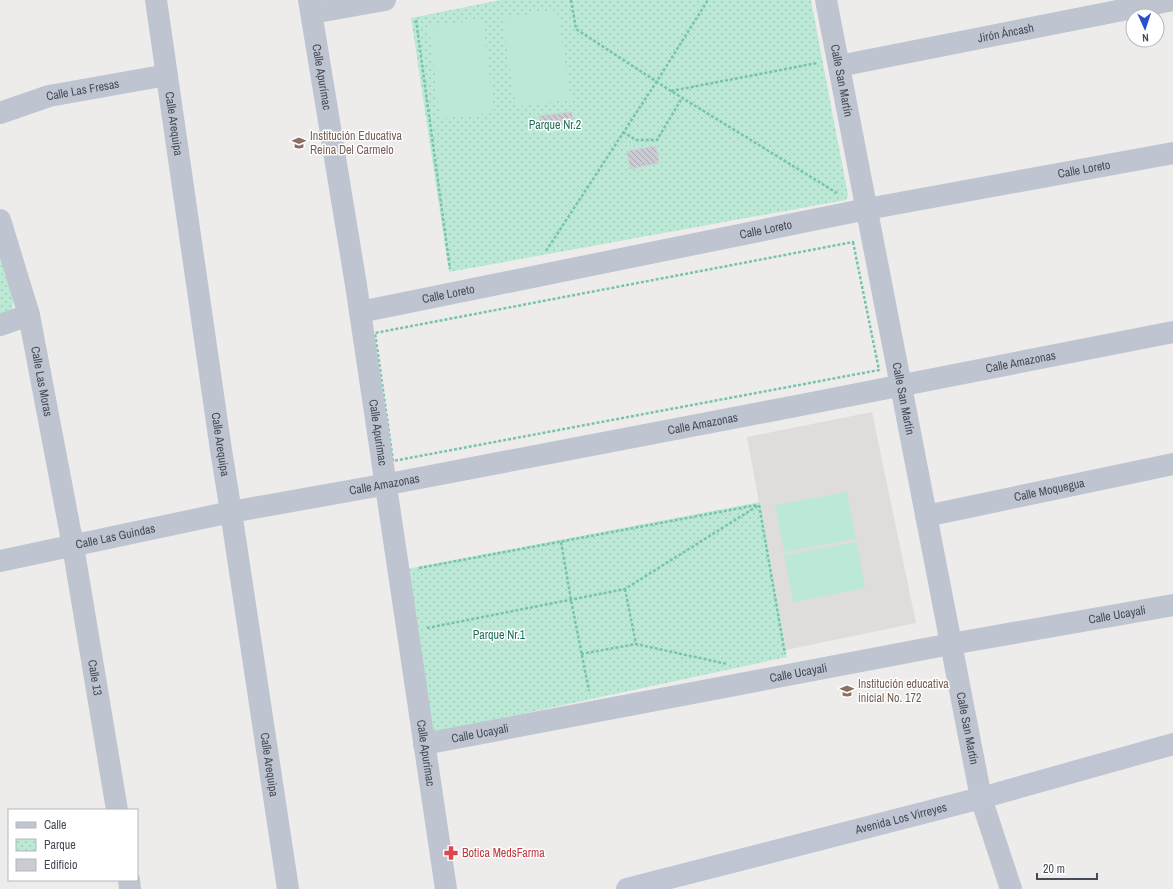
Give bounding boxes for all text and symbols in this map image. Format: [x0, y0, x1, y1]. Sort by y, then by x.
north arrow [1125, 8, 1165, 48]
street label: Jirón Áncash [976, 20, 1035, 46]
text: N [1142, 31, 1149, 45]
street label: Calle Apurímac [308, 43, 335, 111]
street label: Calle San Martín [827, 43, 856, 118]
street label: Calle Las Fresas [45, 76, 120, 104]
street label: Calle Arequipa [161, 91, 186, 157]
park label: Parque Nr.2 [529, 117, 581, 133]
place label: Institución Educativa Reina Del Carmelo [310, 128, 402, 158]
school or university icon: Institución Educativa Reina Del Carmelo [291, 135, 307, 151]
street label: Calle Loreto [1056, 157, 1112, 182]
street label: Calle Loreto [738, 216, 793, 243]
street label: Calle Loreto [421, 281, 476, 307]
street label: Calle Las Moras [27, 345, 56, 418]
street label: Calle Amazonas [984, 347, 1057, 377]
street label: Calle San Martín [889, 361, 918, 436]
street label: Calle Apurímac [365, 398, 391, 467]
street label: Calle Amazonas [666, 409, 739, 438]
street label: Calle Arequipa [208, 411, 233, 478]
street label: Calle Amazonas [348, 470, 421, 499]
street label: Calle Moquegua [1013, 475, 1087, 505]
street label: Calle Las Guindas [74, 520, 157, 553]
street label: Calle Ucayali [1087, 602, 1147, 628]
park label: Parque Nr.1 [473, 627, 526, 643]
street label: Calle 13 [84, 659, 106, 697]
street label: Calle Ucayali [768, 660, 828, 686]
place label: Institución educativa inicial No. 172 [858, 676, 949, 706]
school or university icon: Institución educativa inicial No. 172 [839, 683, 855, 699]
street label: Calle San Martín [953, 691, 982, 766]
street label: Calle Apurímac [413, 719, 439, 787]
street label: Calle Ucayali [450, 720, 510, 747]
street label: Calle Arequipa [256, 731, 282, 798]
street label: Avenida Los Virreyes [853, 799, 949, 838]
legend [8, 809, 138, 881]
text: Calle [44, 817, 66, 833]
text: Parque [44, 837, 76, 853]
pharmacy icon: Botica MedsFarma [443, 845, 459, 861]
place label: Botica MedsFarma [462, 845, 545, 861]
scale bar [1037, 855, 1097, 881]
text: Edificio [44, 857, 77, 873]
text: 20 m [1043, 861, 1065, 877]

